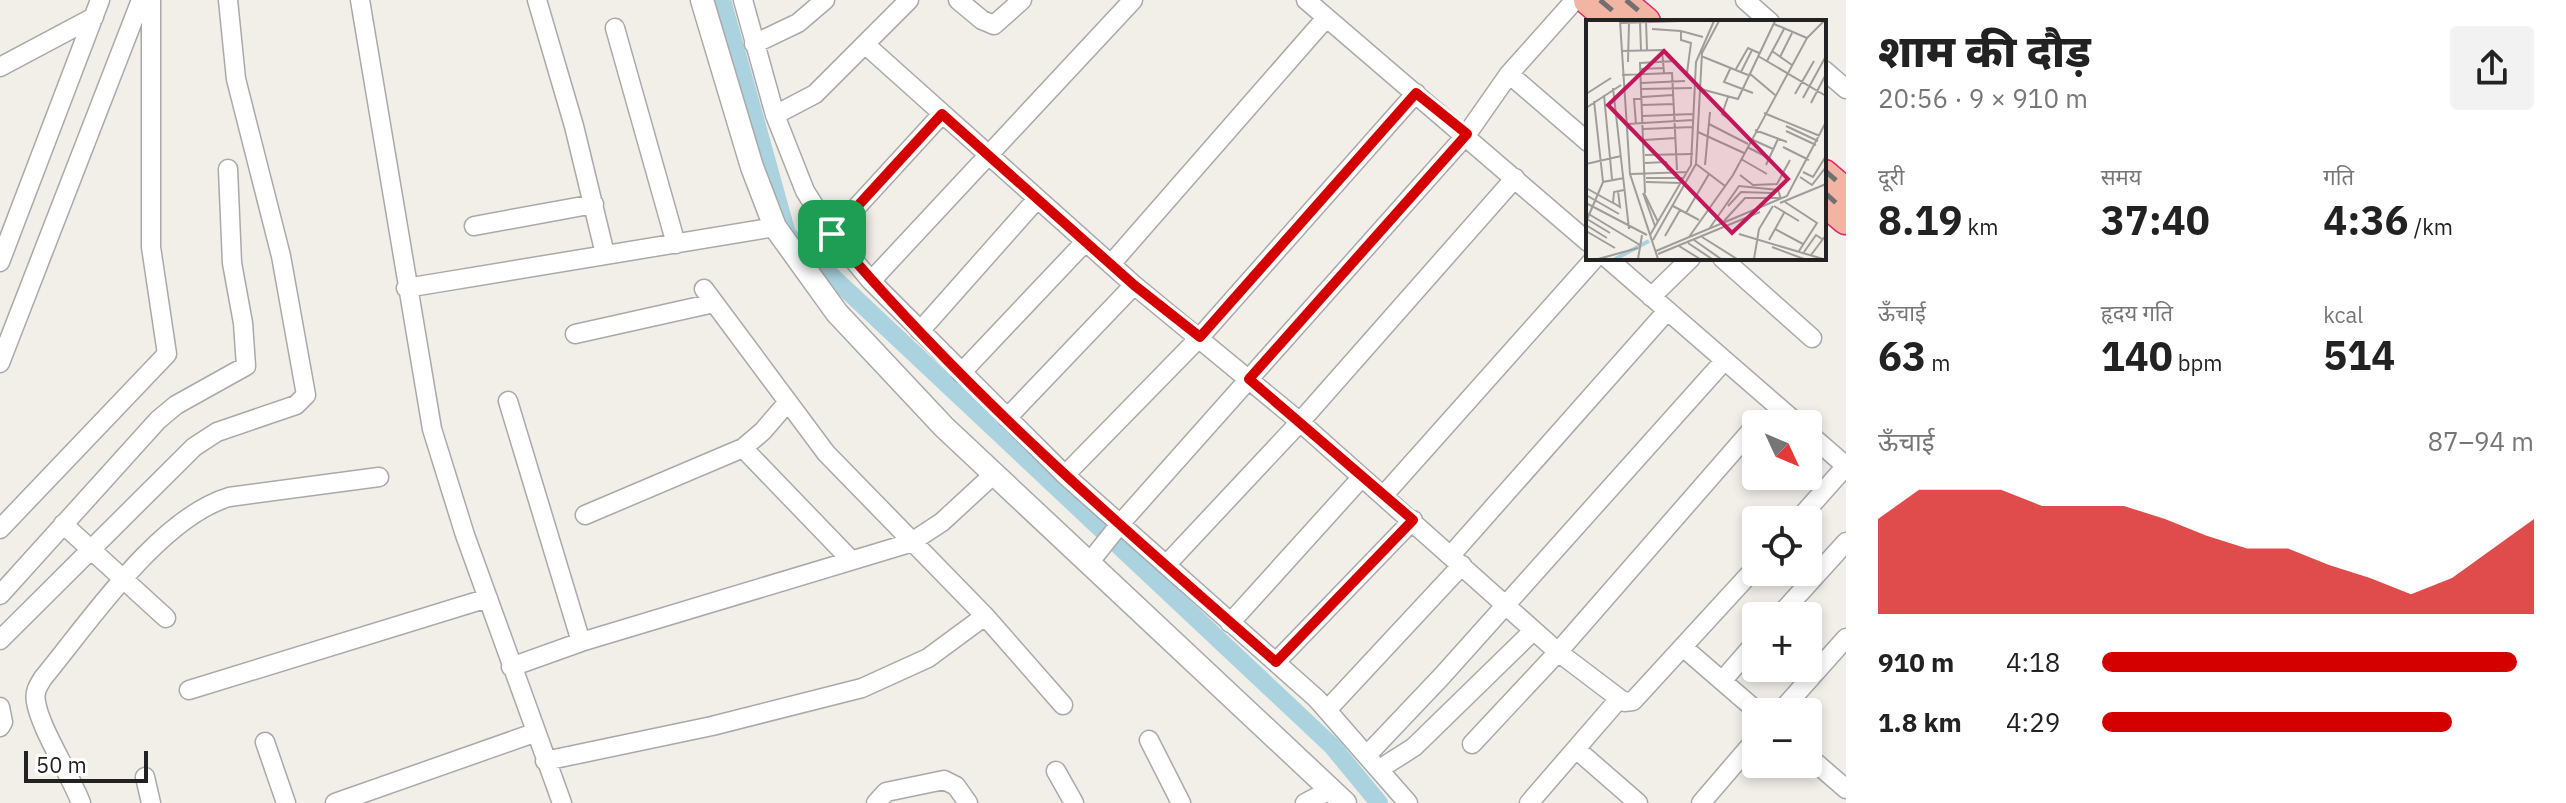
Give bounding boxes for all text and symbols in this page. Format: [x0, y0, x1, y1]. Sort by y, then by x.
inset map [1586, 20, 1826, 260]
text: शाम की दौड़ [1878, 22, 2091, 79]
button: share [2450, 26, 2534, 110]
text: 20:56 · 9 × 910 m [1878, 81, 2088, 115]
text: दूरी [1878, 162, 1904, 191]
text: समय [2101, 162, 2141, 191]
text: गति [2323, 162, 2354, 191]
text: 8.19 [1878, 194, 1962, 246]
text: 37:40 [2101, 194, 2210, 246]
text: 4:36 [2323, 194, 2409, 246]
pin [798, 200, 866, 268]
icon: arrive [810, 212, 854, 256]
text: km [1962, 212, 1998, 241]
text: /km [2409, 212, 2453, 241]
text: ऊँचाई [1878, 298, 1926, 327]
text: हृदय गति [2101, 298, 2173, 327]
text: kcal [2323, 300, 2363, 329]
text: 514 [2323, 329, 2395, 381]
text: 63 [1878, 330, 1926, 382]
text: 140 [2101, 330, 2173, 382]
text: m [1926, 348, 1950, 377]
text: bpm [2173, 348, 2223, 377]
north arrow [1742, 410, 1822, 490]
map controls [1742, 410, 1822, 778]
text: ऊँचाई [1878, 424, 1934, 458]
text: 87–94 m [2427, 424, 2534, 458]
button: locate [1742, 506, 1822, 586]
button: + [1742, 602, 1822, 682]
text: 910 m [1878, 645, 1954, 679]
text: 4:18 [2006, 645, 2060, 679]
button: − [1742, 698, 1822, 778]
text: 1.8 km [1878, 705, 1962, 739]
text: 4:29 [2006, 705, 2060, 739]
scale bar [24, 747, 148, 783]
text: 50 m [36, 750, 87, 779]

